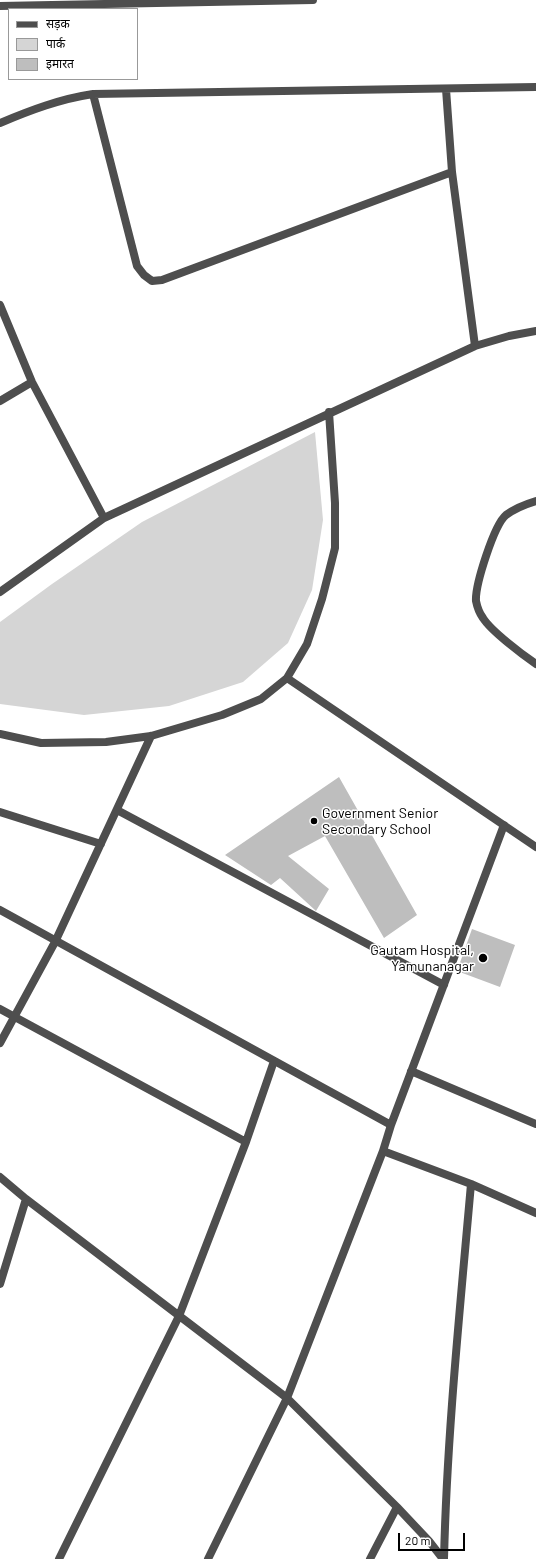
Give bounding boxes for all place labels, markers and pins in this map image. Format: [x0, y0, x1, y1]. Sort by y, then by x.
place label: Government Senior Secondary School [322, 805, 438, 838]
marker: Government Senior Secondary School [309, 816, 319, 826]
place label: Gautam Hospital, Yamunanagar [370, 942, 474, 974]
marker: Gautam Hospital, Yamunanagar [477, 952, 489, 964]

